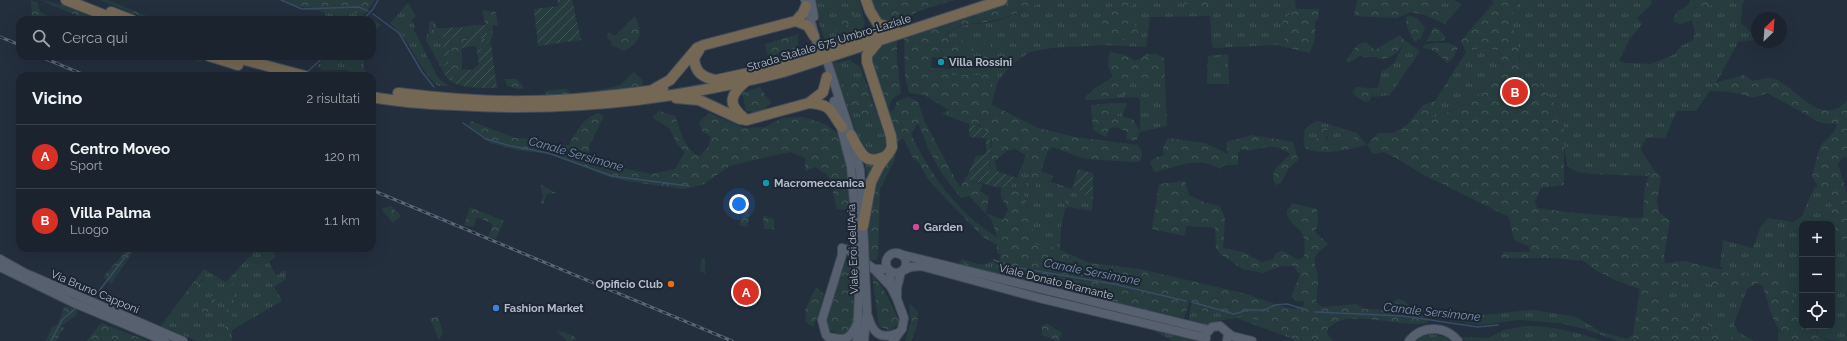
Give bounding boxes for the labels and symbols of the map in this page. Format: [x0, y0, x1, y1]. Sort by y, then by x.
street label: Strada Statale 675 Umbro-Laziale [745, 12, 913, 74]
north arrow [1751, 12, 1787, 48]
place label: Villa Rossini [949, 56, 1012, 69]
marker: Villa Rossini [936, 57, 946, 67]
pin: B [1502, 77, 1528, 107]
water label: Canale Sersimone [527, 134, 625, 174]
place label: Macromeccanica [774, 177, 864, 190]
marker: Macromeccanica [761, 178, 771, 188]
your location [729, 194, 749, 214]
street label: Viale Eroi dell'Aria [845, 204, 861, 294]
place label: Garden [924, 221, 963, 234]
marker: Garden [911, 222, 921, 232]
water label: Canale Sersimone [1043, 256, 1142, 288]
street label: Viale Donato Bramante [997, 261, 1115, 303]
street label: Via Bruno Capponi [49, 268, 141, 316]
pin: A [733, 277, 759, 307]
place label: Opificio Club [596, 278, 663, 291]
marker: Opificio Club [666, 279, 676, 289]
water label: Canale Sersimone [1383, 300, 1482, 324]
place label: Fashion Market [504, 302, 584, 315]
marker: Fashion Market [491, 303, 501, 313]

